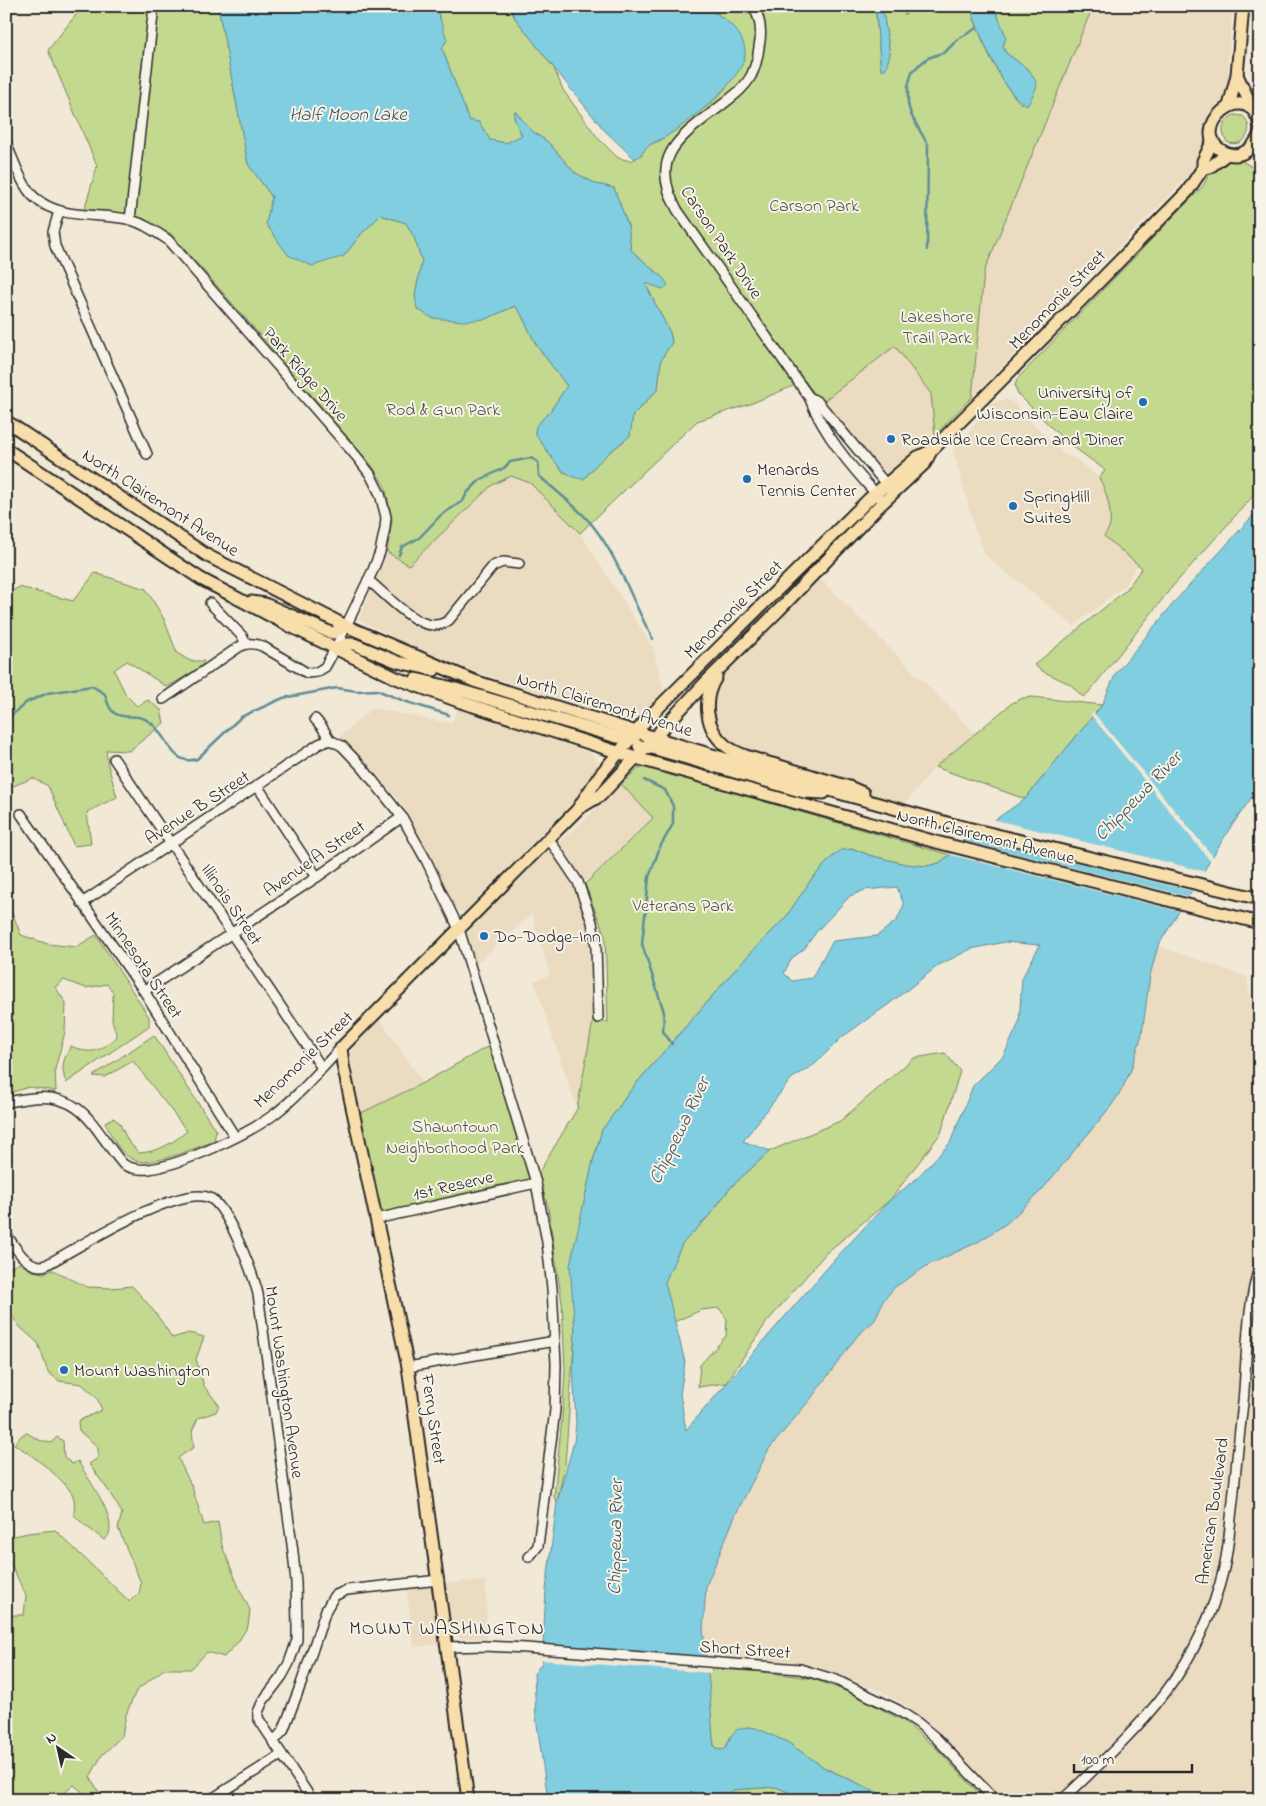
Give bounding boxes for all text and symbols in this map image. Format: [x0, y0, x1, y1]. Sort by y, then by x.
water label: Half Moon Lake [289, 102, 408, 129]
street label: Carson Park Drive [673, 181, 768, 306]
park label: Carson Park [769, 194, 859, 220]
street label: Menomonie Street [1004, 244, 1113, 356]
park label: Lakeshore Trail Park [900, 305, 974, 352]
street label: Park Ridge Drive [255, 322, 354, 430]
place label: University of Wisconsin-Eau Claire [977, 381, 1134, 428]
marker: University of Wisconsin-Eau Claire [1137, 396, 1149, 408]
park label: Rod & Gun Park [386, 398, 500, 424]
place label: Roadside Ice Cream and Diner [901, 428, 1124, 454]
marker: Roadside Ice Cream and Diner [885, 433, 897, 445]
street label: North Clairemont Avenue [76, 443, 244, 565]
place label: Menards Tennis Center [757, 458, 857, 505]
marker: Menards Tennis Center [741, 473, 753, 485]
place label: SpringHill Suites [1023, 485, 1090, 532]
marker: SpringHill Suites [1007, 500, 1019, 512]
street label: Menomonie Street [679, 555, 790, 666]
street label: North Clairemont Avenue [513, 667, 696, 745]
water label: Chippewa River [1089, 744, 1190, 848]
street label: Avenue B Street [141, 765, 256, 852]
street label: North Clairemont Avenue [894, 803, 1078, 873]
street label: Avenue A Street [259, 815, 371, 904]
street label: Illinois Street [193, 859, 267, 951]
park label: Veterans Park [632, 894, 734, 920]
street label: Minnesota Street [97, 907, 188, 1025]
place label: Do-Dodge-Inn [493, 925, 601, 952]
marker: Do-Dodge-Inn [478, 930, 490, 942]
street label: Menomonie Street [248, 1006, 360, 1115]
water label: Chippewa River [643, 1071, 719, 1189]
park label: Shawntown Neighborhood Park [386, 1115, 524, 1163]
street label: 1st Reserve [411, 1165, 497, 1209]
street label: Mount Washington Avenue [256, 1284, 310, 1481]
place label: Mount Washington [74, 1359, 210, 1386]
marker: Mount Washington [58, 1364, 70, 1376]
street label: Ferry Street [413, 1372, 451, 1466]
street label: American Boulevard [1191, 1436, 1237, 1586]
water label: Chippewa River [602, 1477, 631, 1595]
district label: MOUNT WASHINGTON [349, 1616, 545, 1643]
street label: Short Street [699, 1635, 791, 1667]
north arrow [32, 1724, 82, 1774]
text: N [42, 1727, 61, 1750]
scale bar [1074, 1741, 1191, 1773]
text: 100 m [1081, 1749, 1114, 1771]

